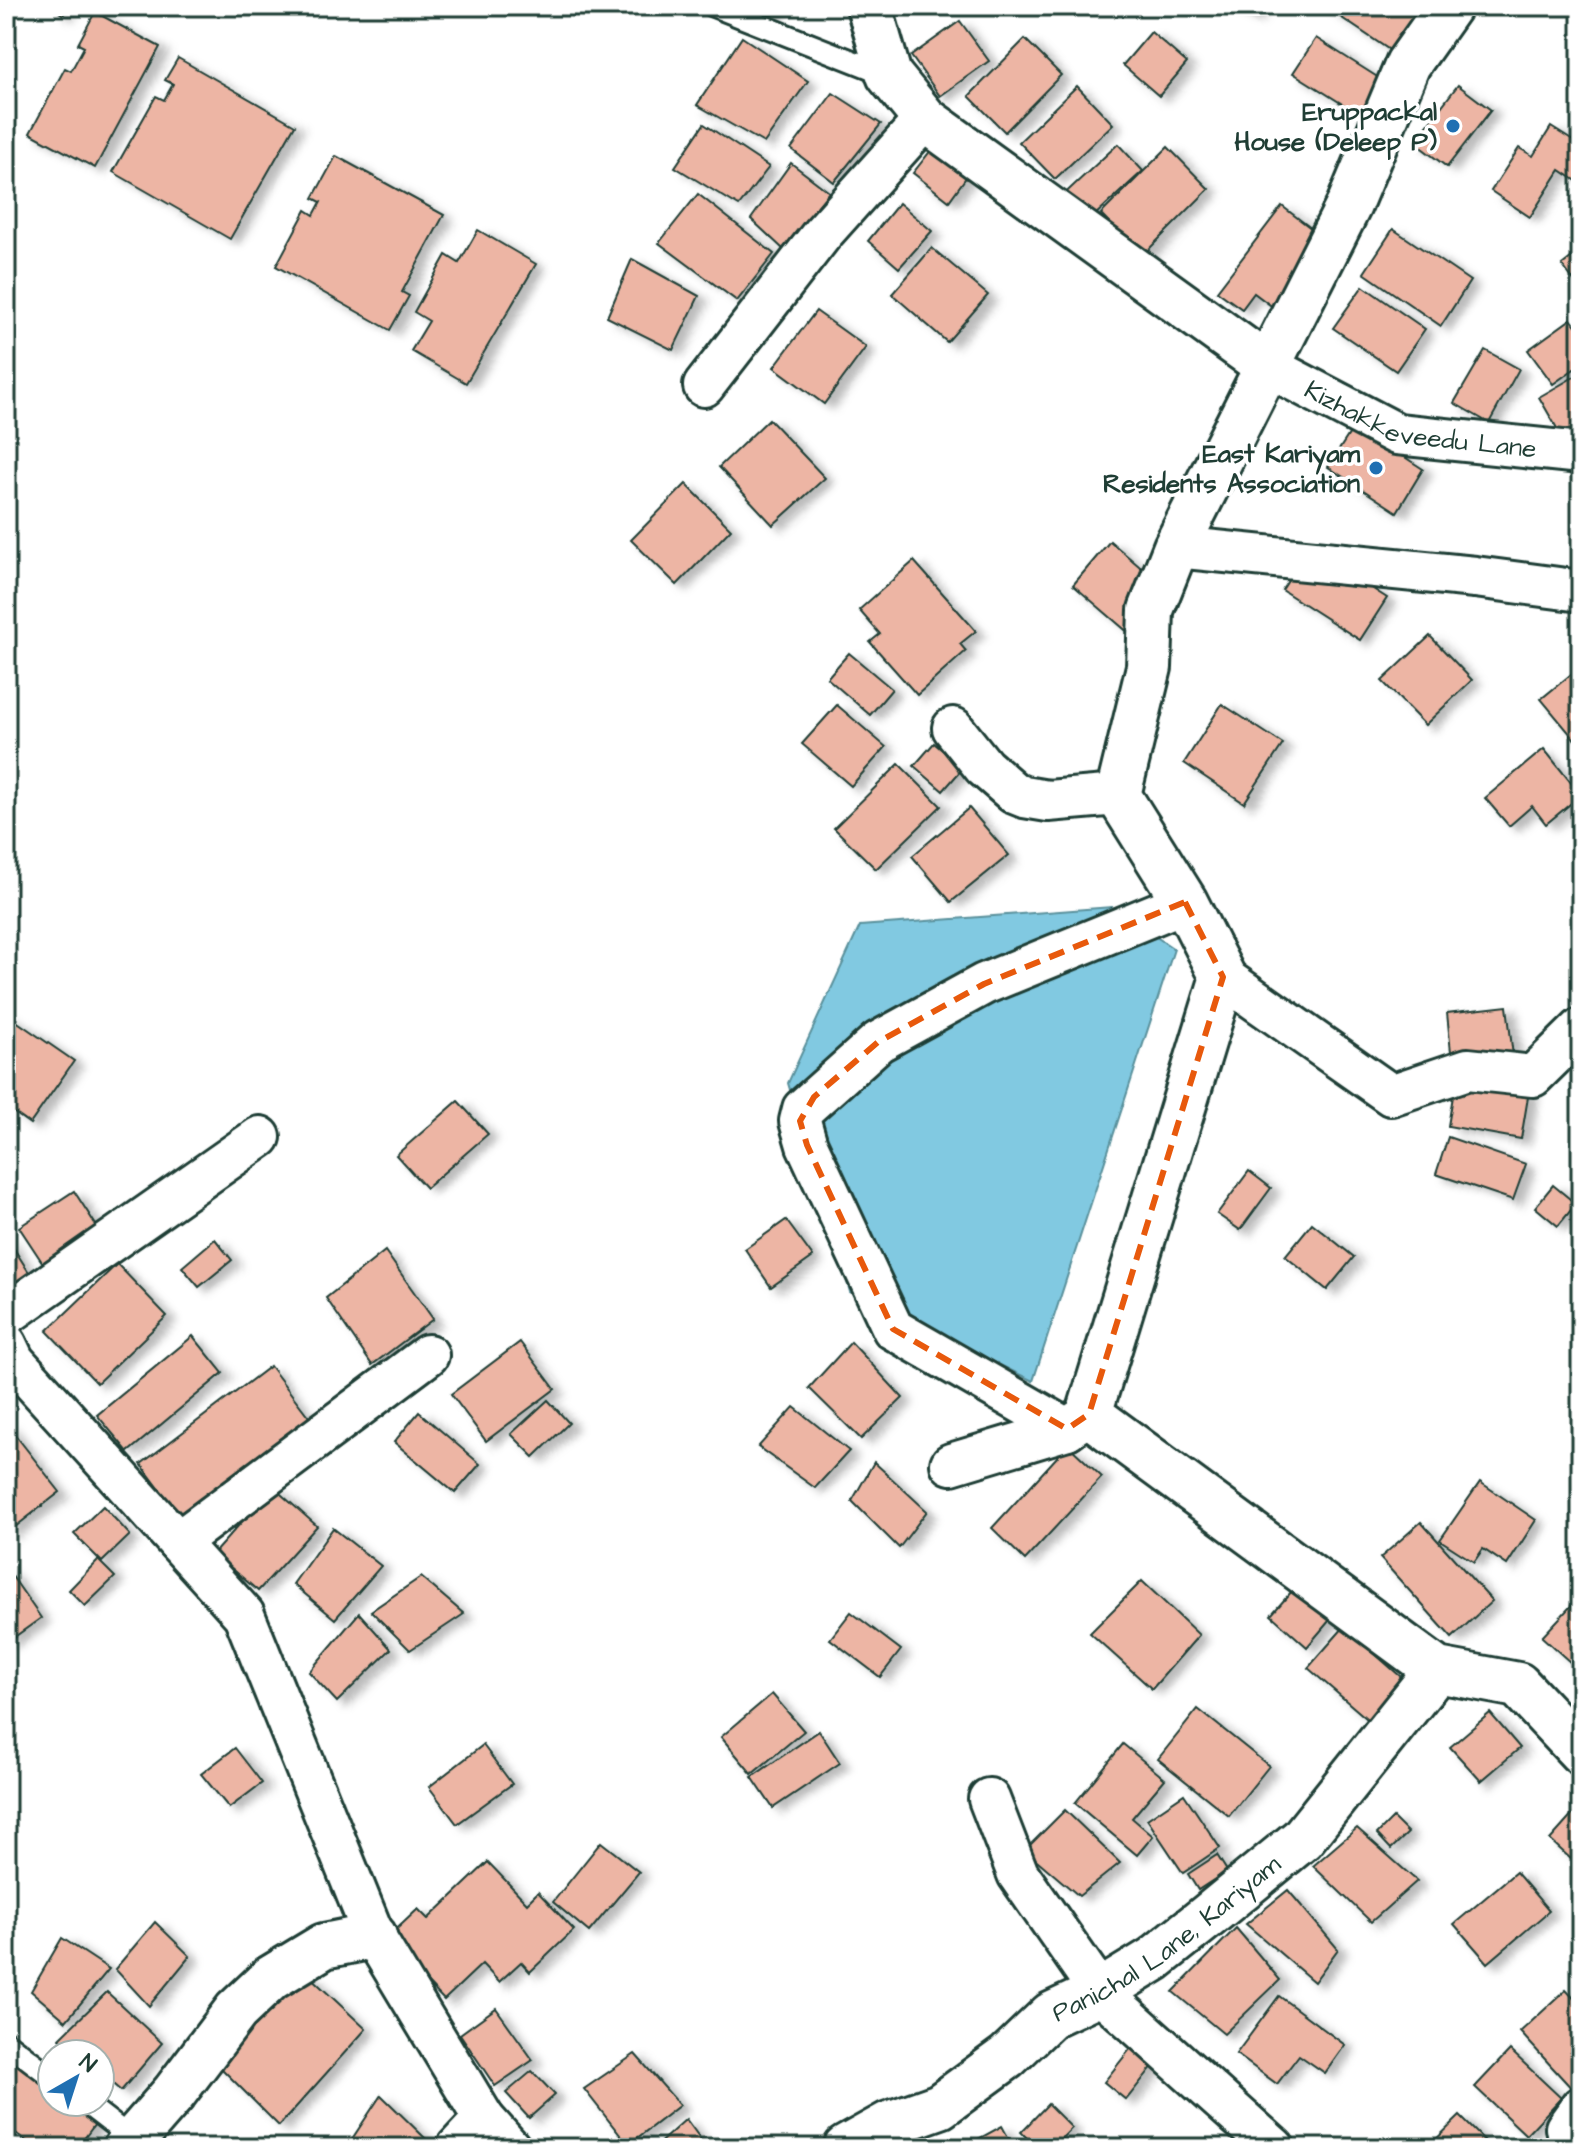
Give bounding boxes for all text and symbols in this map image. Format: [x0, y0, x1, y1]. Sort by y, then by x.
place label: Eruppackal House (Deleep P) [1234, 94, 1437, 160]
marker: Eruppackal House (Deleep P) [1444, 117, 1462, 135]
street label: Kizhakkeveedu Lane [1298, 372, 1538, 467]
place label: East Kariyam Residents Association [1103, 436, 1361, 502]
marker: East Kariyam Residents Association [1367, 459, 1385, 477]
street label: Panichal Lane, Kariyam [1046, 1846, 1289, 2031]
north arrow [36, 2038, 116, 2118]
text: N [73, 2047, 103, 2080]

